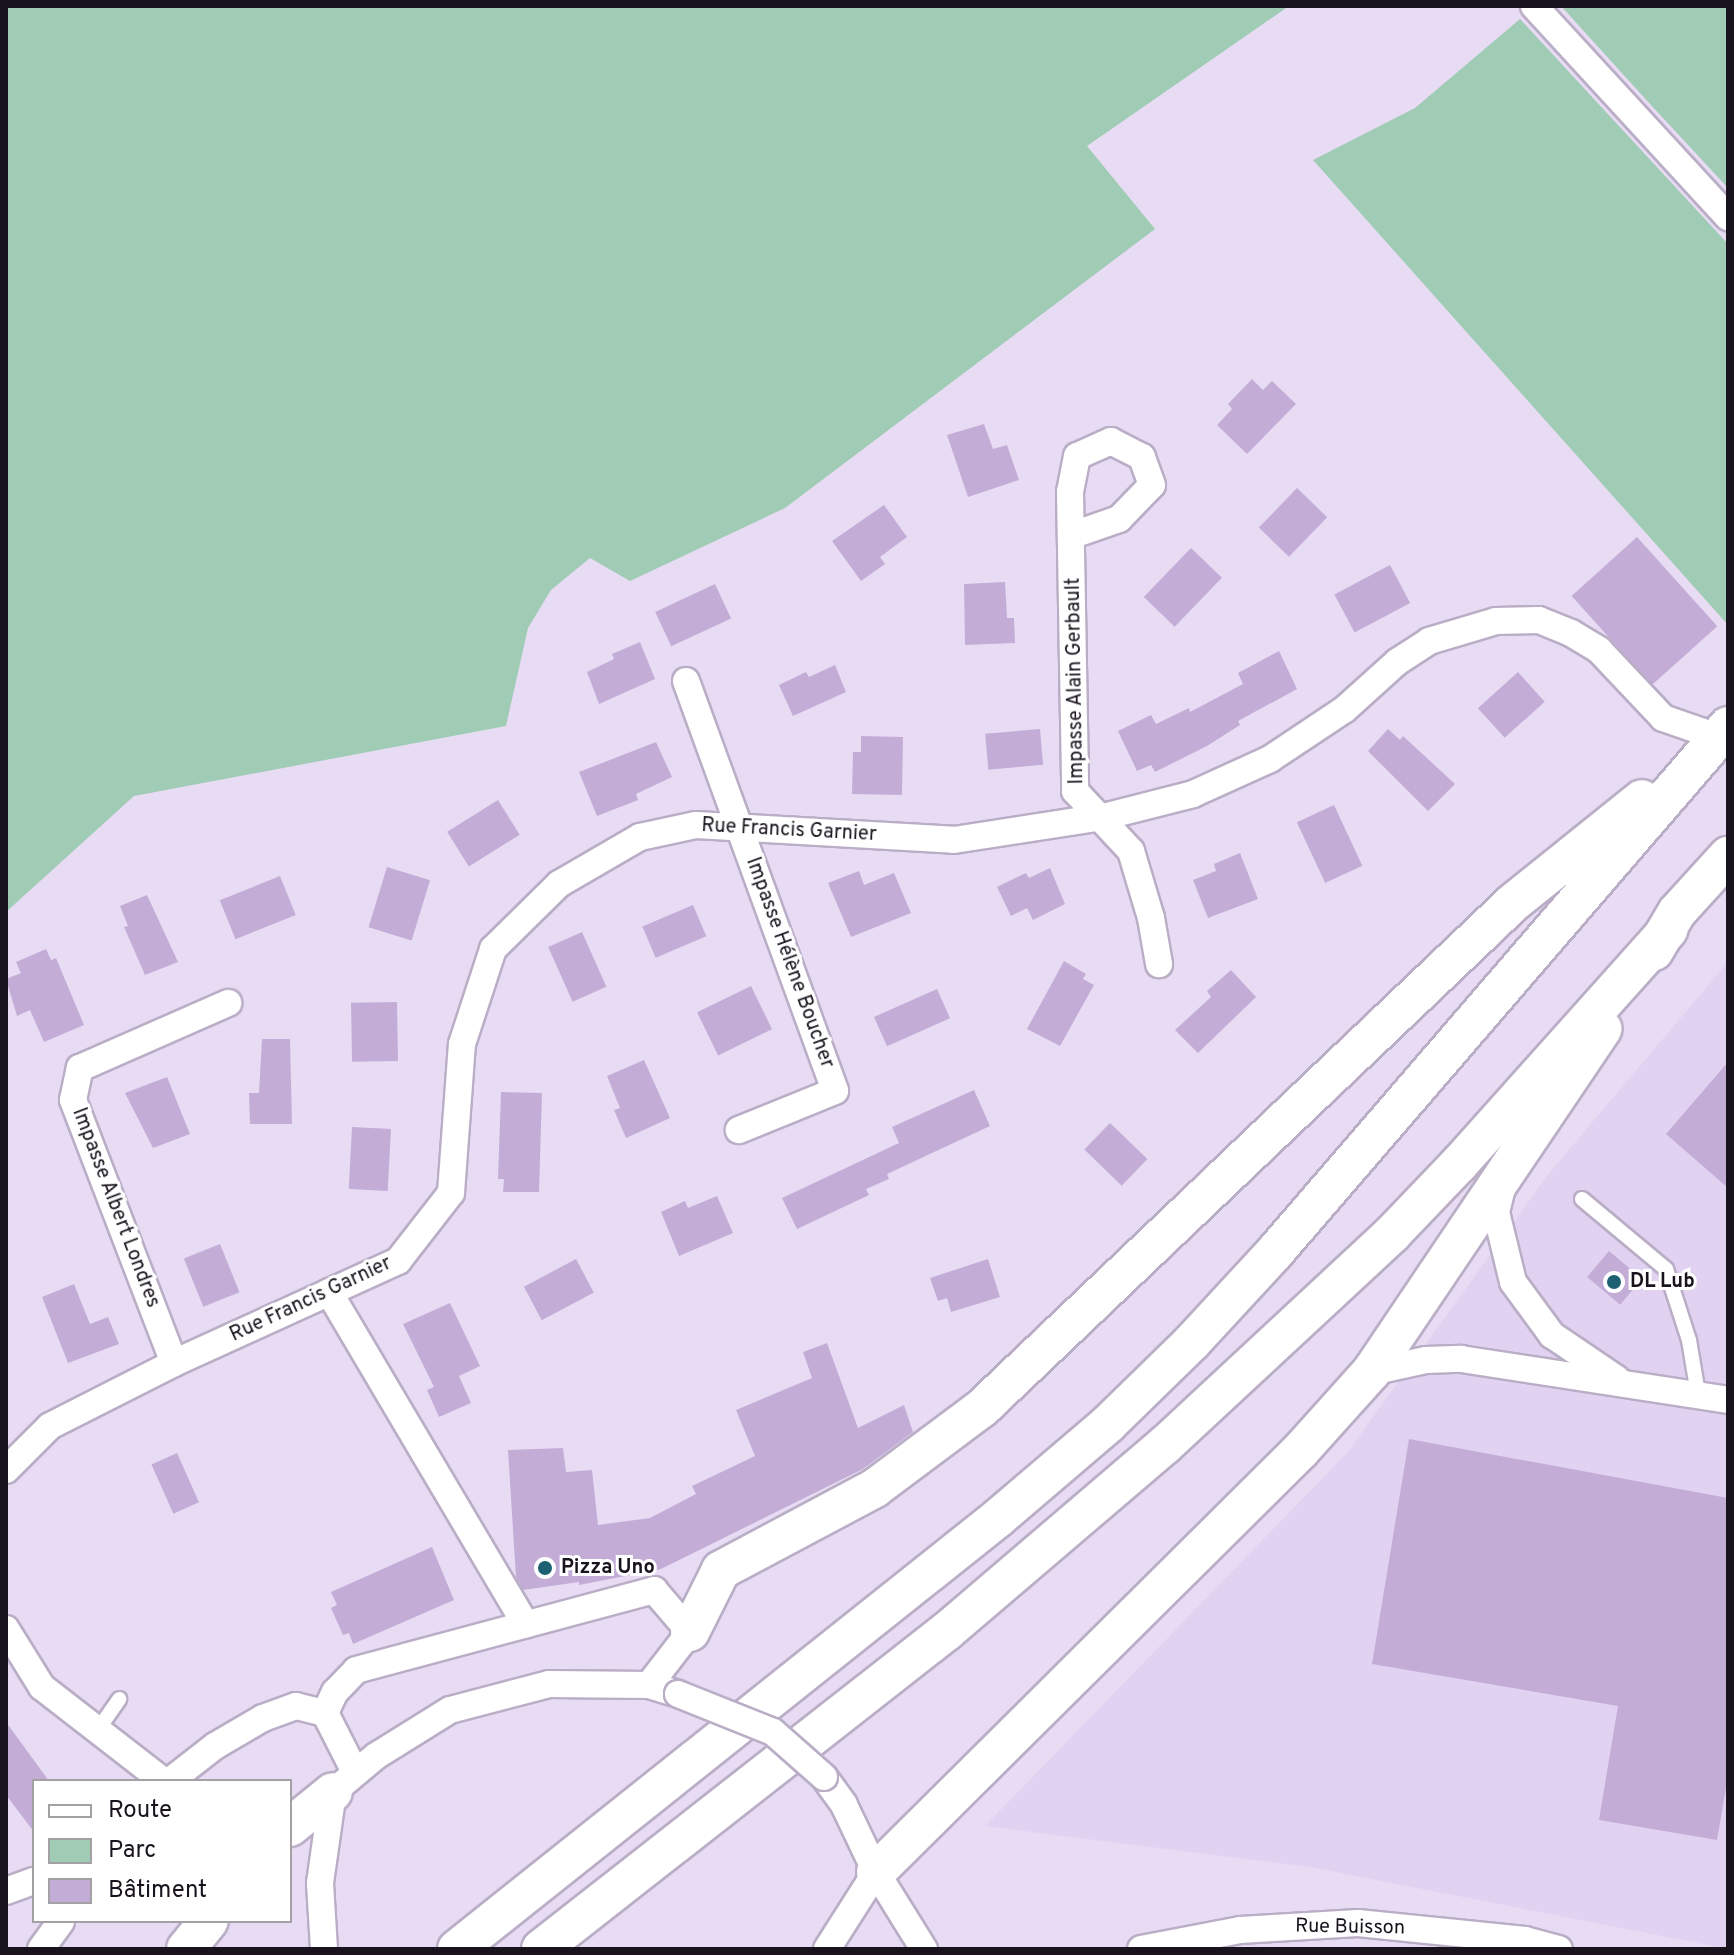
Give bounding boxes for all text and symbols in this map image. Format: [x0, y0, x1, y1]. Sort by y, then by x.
street label: Impasse Alain Gerbault [1062, 577, 1090, 785]
street label: Rue Francis Garnier [701, 814, 877, 848]
street label: Impasse Hélène Boucher [740, 854, 838, 1072]
street label: Impasse Albert Londres [66, 1104, 164, 1312]
street label: Rue Francis Garnier [226, 1252, 396, 1348]
place label: DL Lub [1630, 1270, 1695, 1294]
marker: DL Lub [1605, 1273, 1623, 1291]
place label: Pizza Uno [561, 1556, 655, 1580]
marker: Pizza Uno [536, 1559, 554, 1577]
legend [32, 1779, 292, 1923]
text: Route [108, 1796, 172, 1826]
text: Parc [108, 1836, 156, 1866]
text: Bâtiment [108, 1876, 207, 1906]
street label: Rue Buisson [1295, 1915, 1405, 1941]

